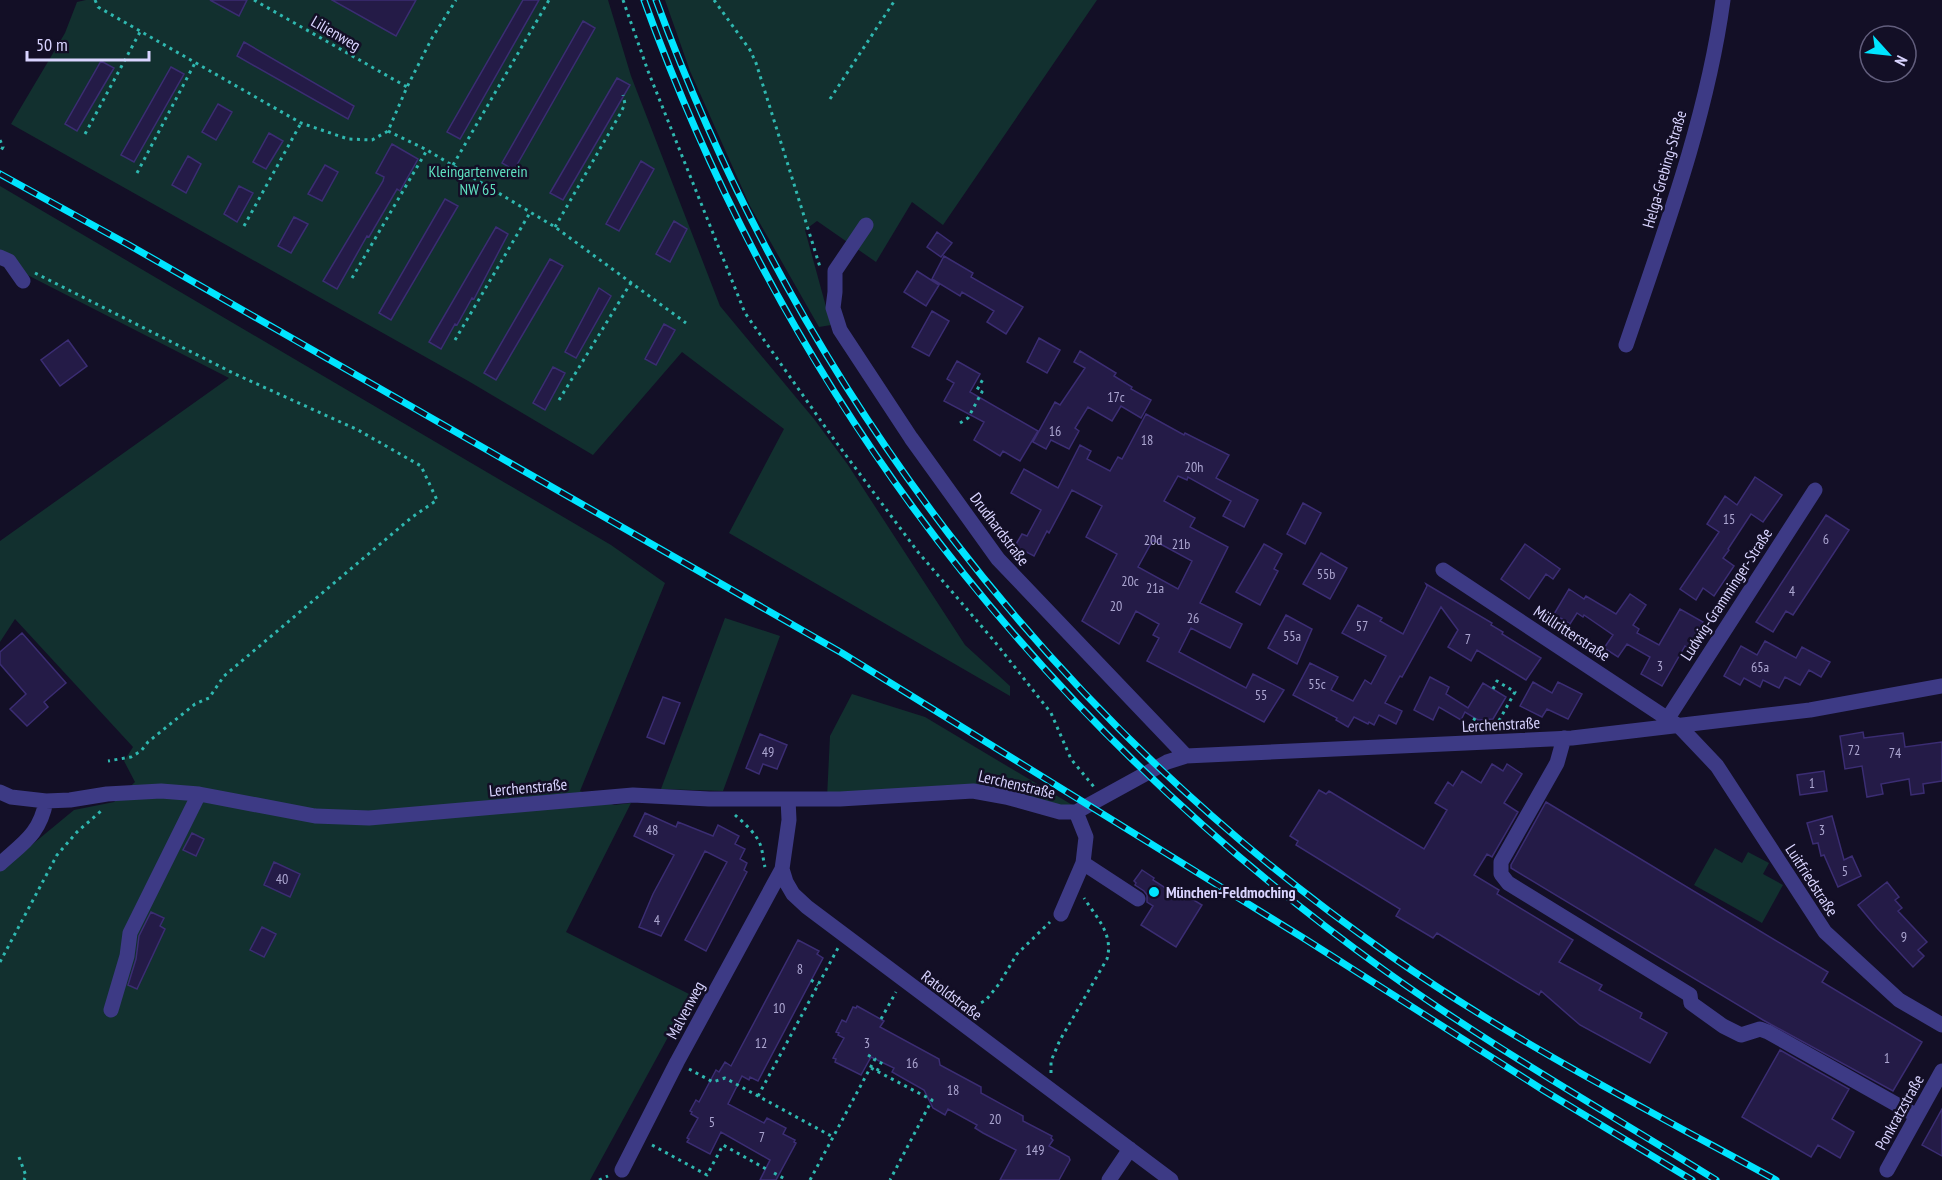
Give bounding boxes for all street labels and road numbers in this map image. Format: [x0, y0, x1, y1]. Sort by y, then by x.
street label: Lilienweg [308, 11, 364, 55]
street label: Helga-Grebing-Straße [1638, 108, 1690, 230]
street label: Drudhardstraße [966, 488, 1034, 570]
street label: Ludwig-Gramminger-Straße [1676, 524, 1776, 664]
street label: Müllritterstraße [1530, 601, 1614, 665]
street label: Lerchenstraße [1461, 712, 1541, 736]
street label: Lerchenstraße [977, 765, 1057, 803]
street label: Lerchenstraße [488, 774, 568, 800]
street label: Luitfriedstraße [1781, 840, 1843, 920]
street label: Ratoldstraße [918, 966, 986, 1024]
street label: Malvenweg [661, 978, 709, 1042]
street label: Ponkratzstraße [1870, 1071, 1928, 1153]

